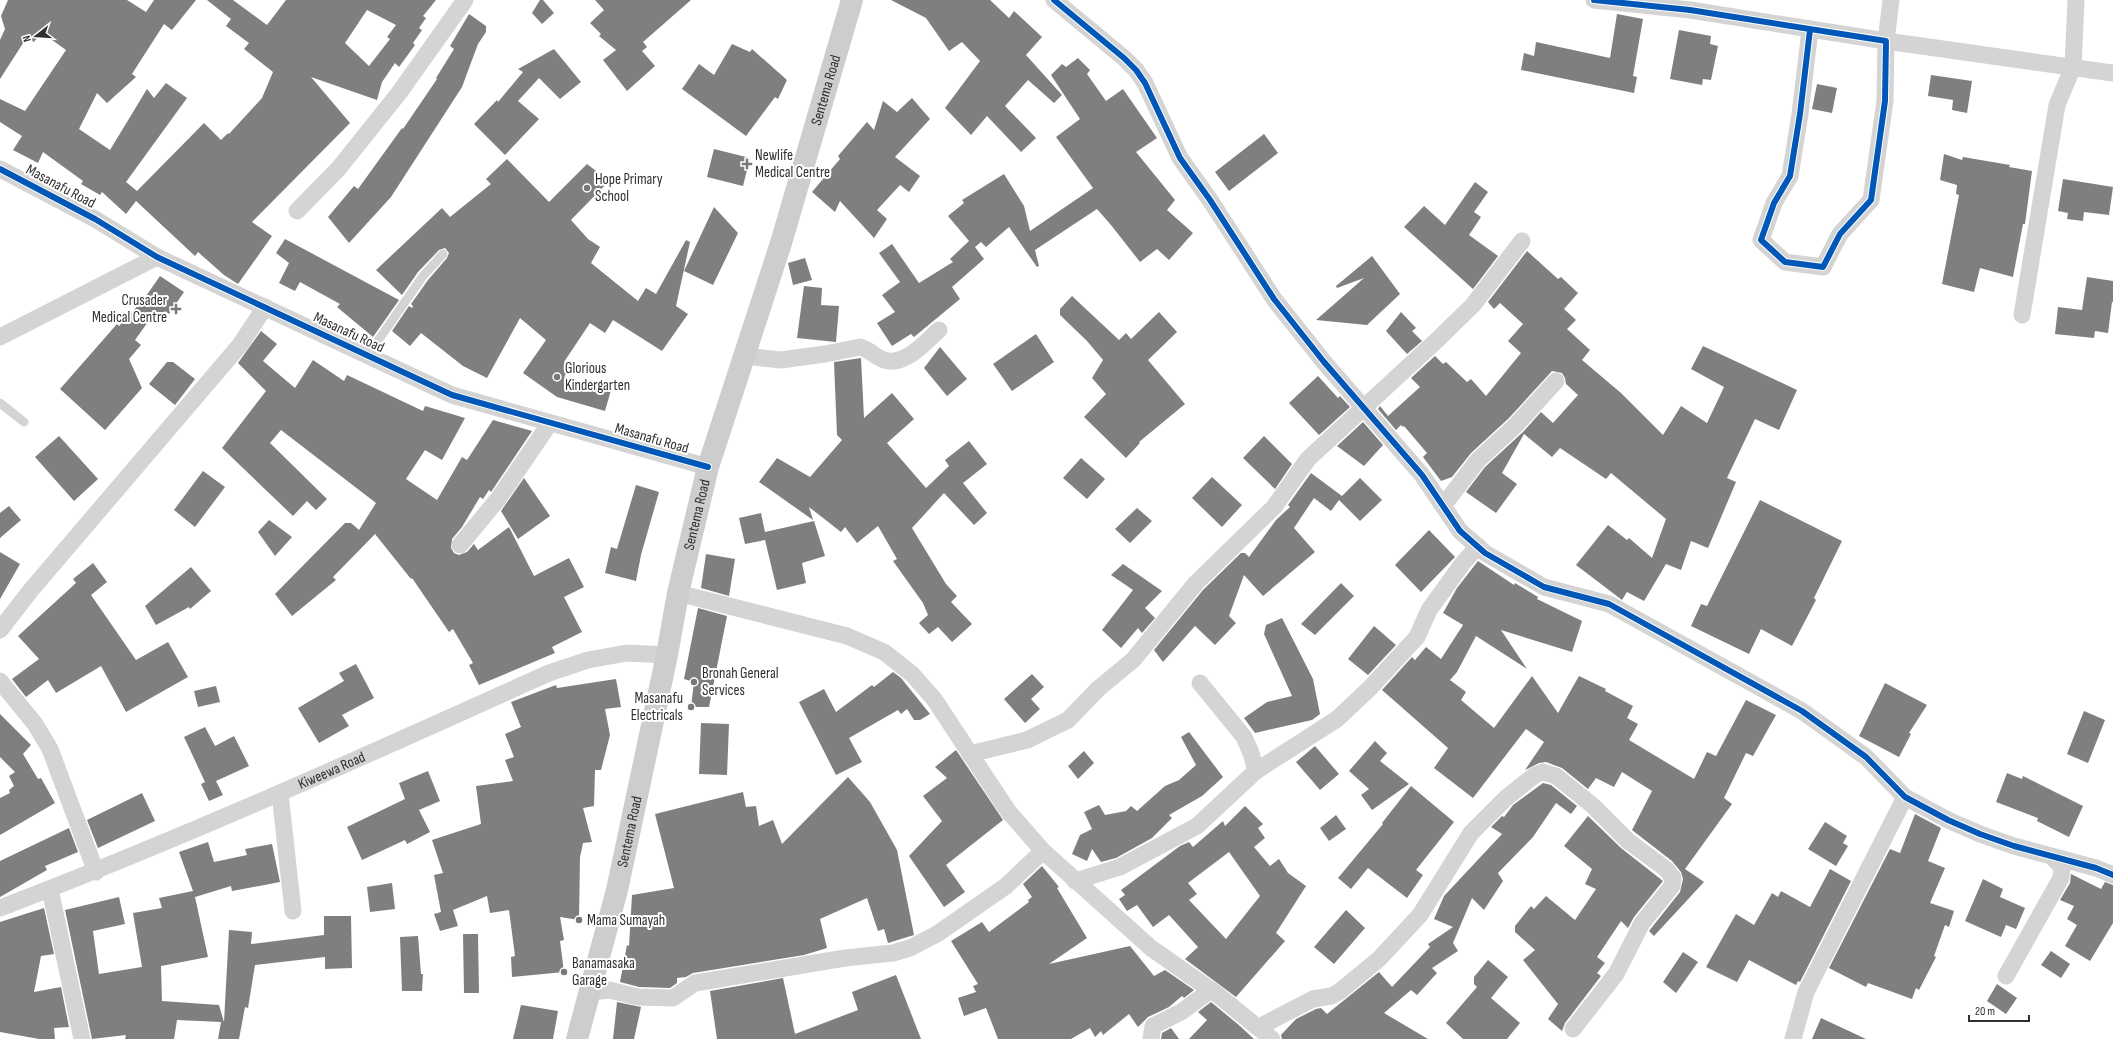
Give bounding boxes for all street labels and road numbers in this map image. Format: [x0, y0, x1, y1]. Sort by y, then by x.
street label: Sentema Road [807, 53, 845, 128]
street label: Masanafu Road [23, 160, 99, 213]
street label: Masanafu Road [310, 308, 387, 357]
street label: Masanafu Road [613, 419, 691, 458]
street label: Sentema Road [680, 477, 715, 552]
street label: Kiweewa Road [295, 748, 368, 794]
street label: Sentema Road [613, 794, 647, 869]

